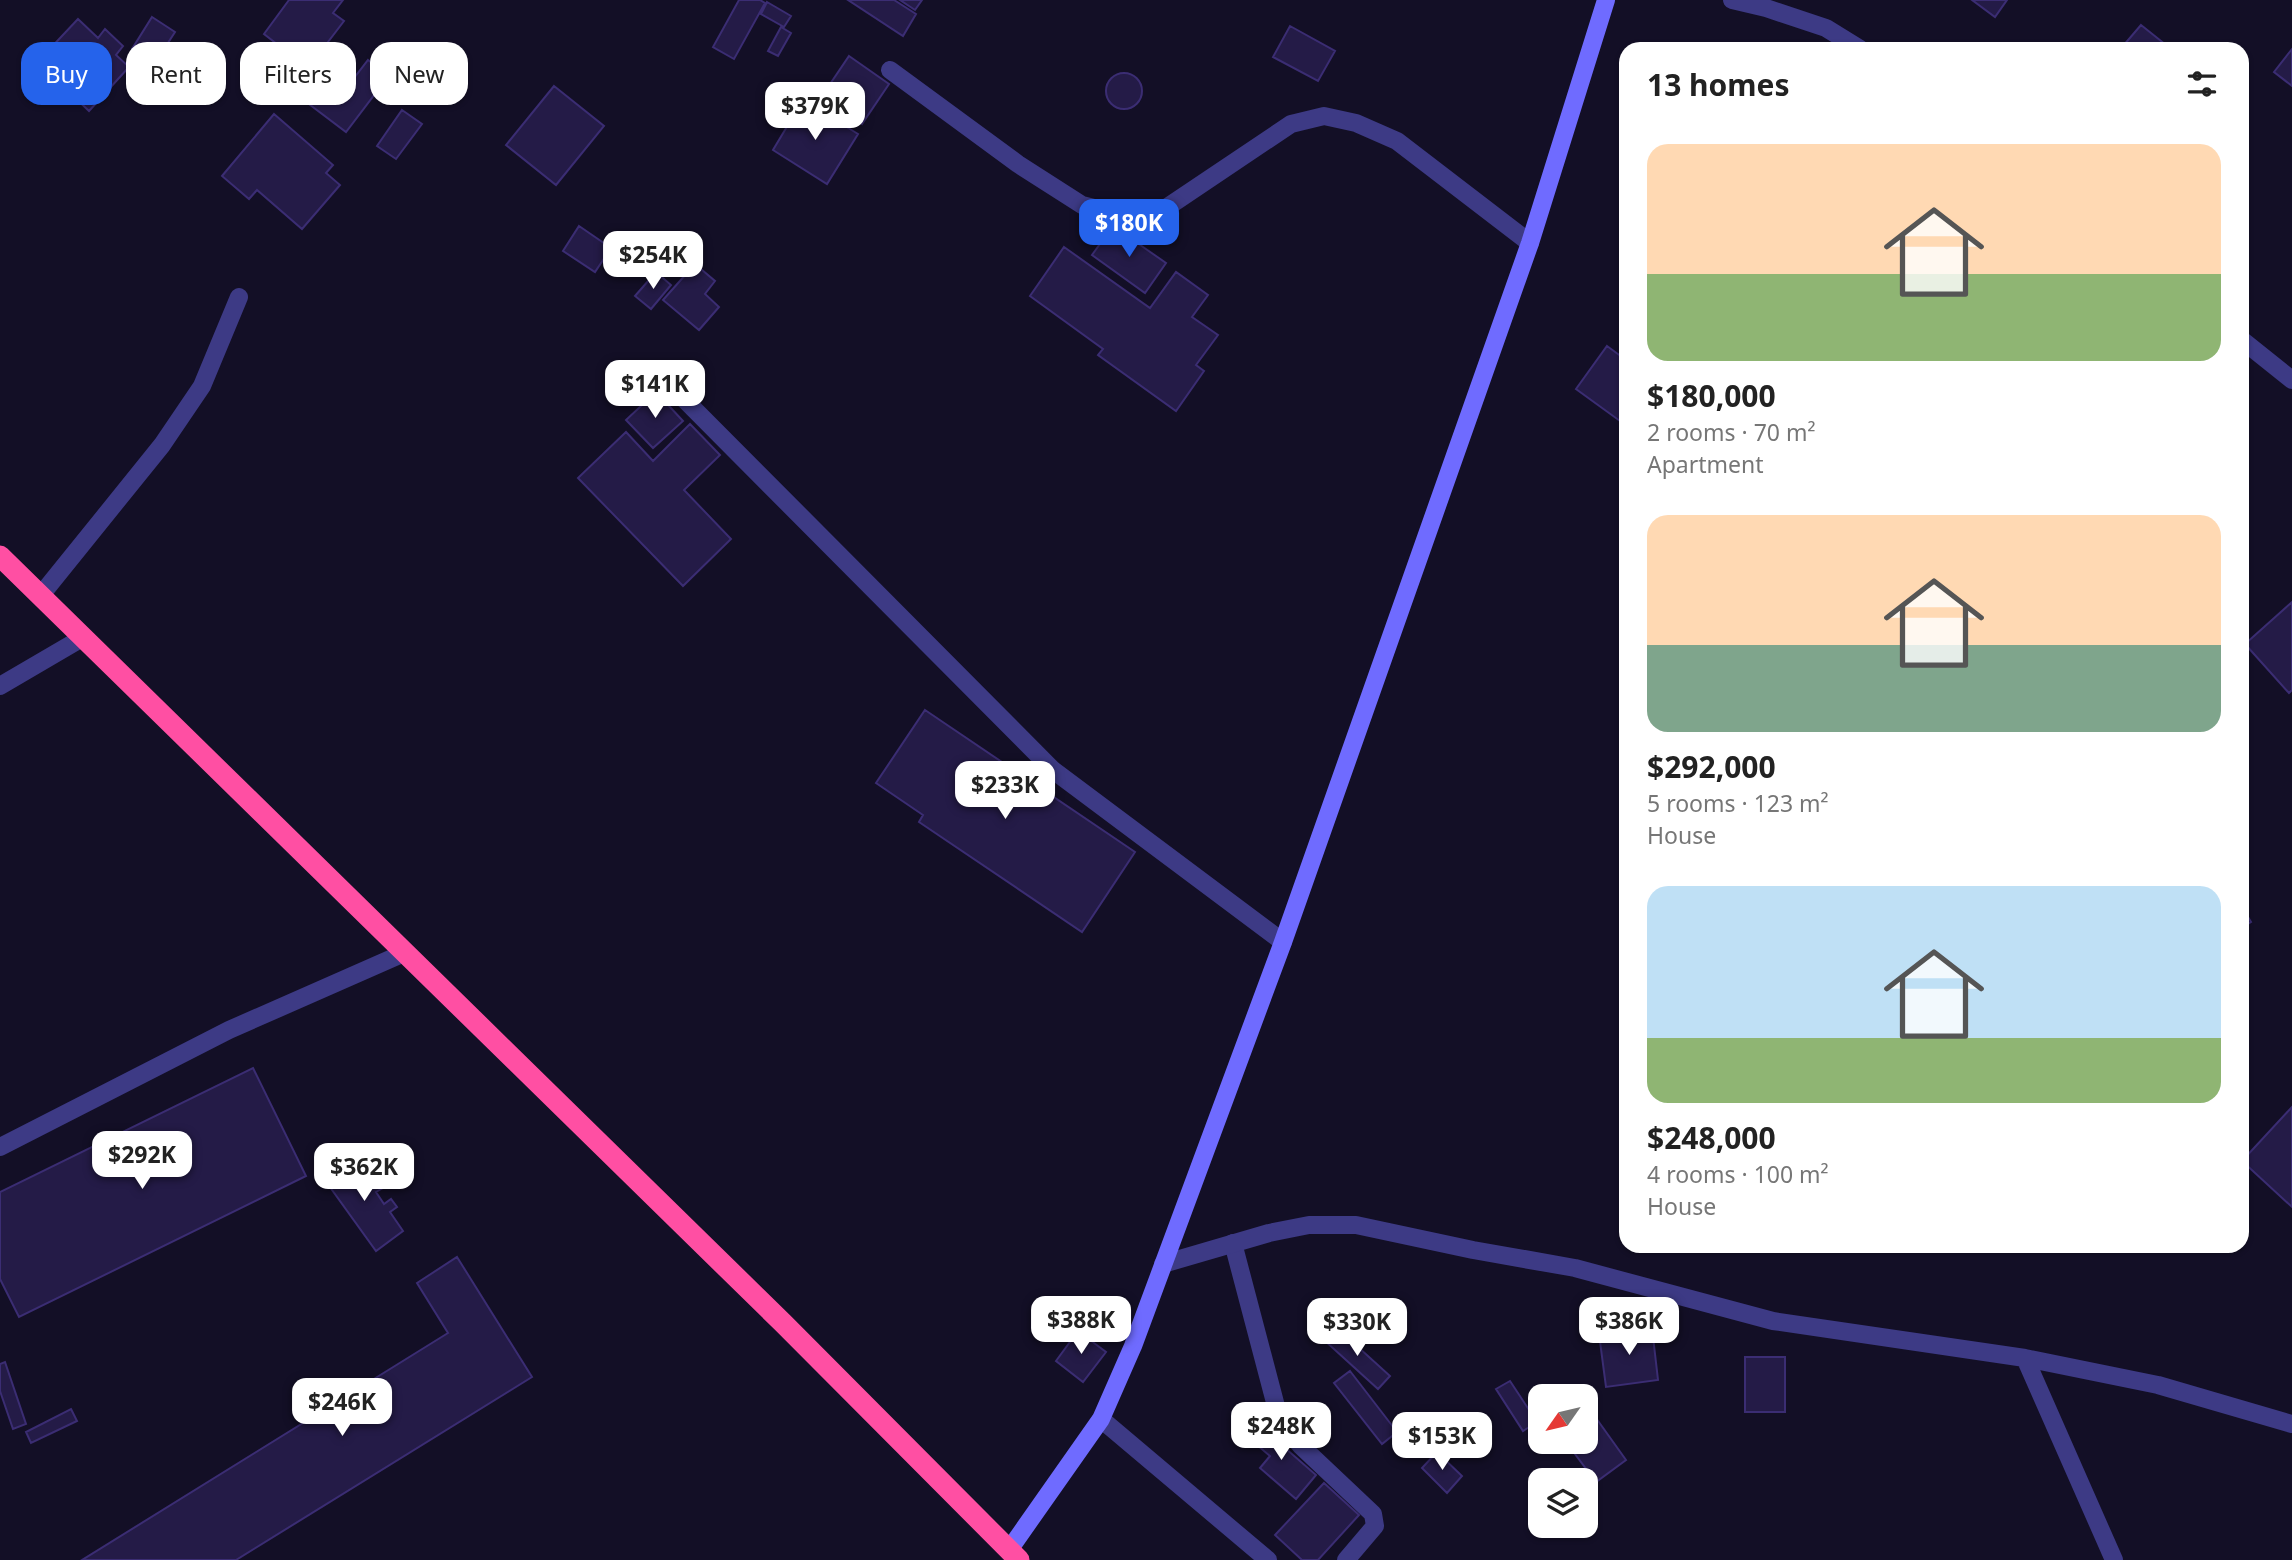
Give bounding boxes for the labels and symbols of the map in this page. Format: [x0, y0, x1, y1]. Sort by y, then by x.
pin: $379K [766, 82, 864, 142]
pin: $180K [1080, 200, 1178, 259]
pin: $254K [604, 232, 702, 291]
pin: $141K [606, 360, 704, 420]
pin: $233K [956, 762, 1054, 821]
pin: $292K [93, 1132, 191, 1191]
pin: $362K [315, 1144, 413, 1203]
pin: $388K [1032, 1296, 1130, 1356]
pin: $330K [1308, 1298, 1406, 1358]
pin: $386K [1580, 1298, 1678, 1357]
pin: $246K [293, 1378, 391, 1438]
north arrow [1528, 1384, 1598, 1454]
pin: $248K [1232, 1402, 1330, 1462]
pin: $153K [1393, 1412, 1491, 1472]

